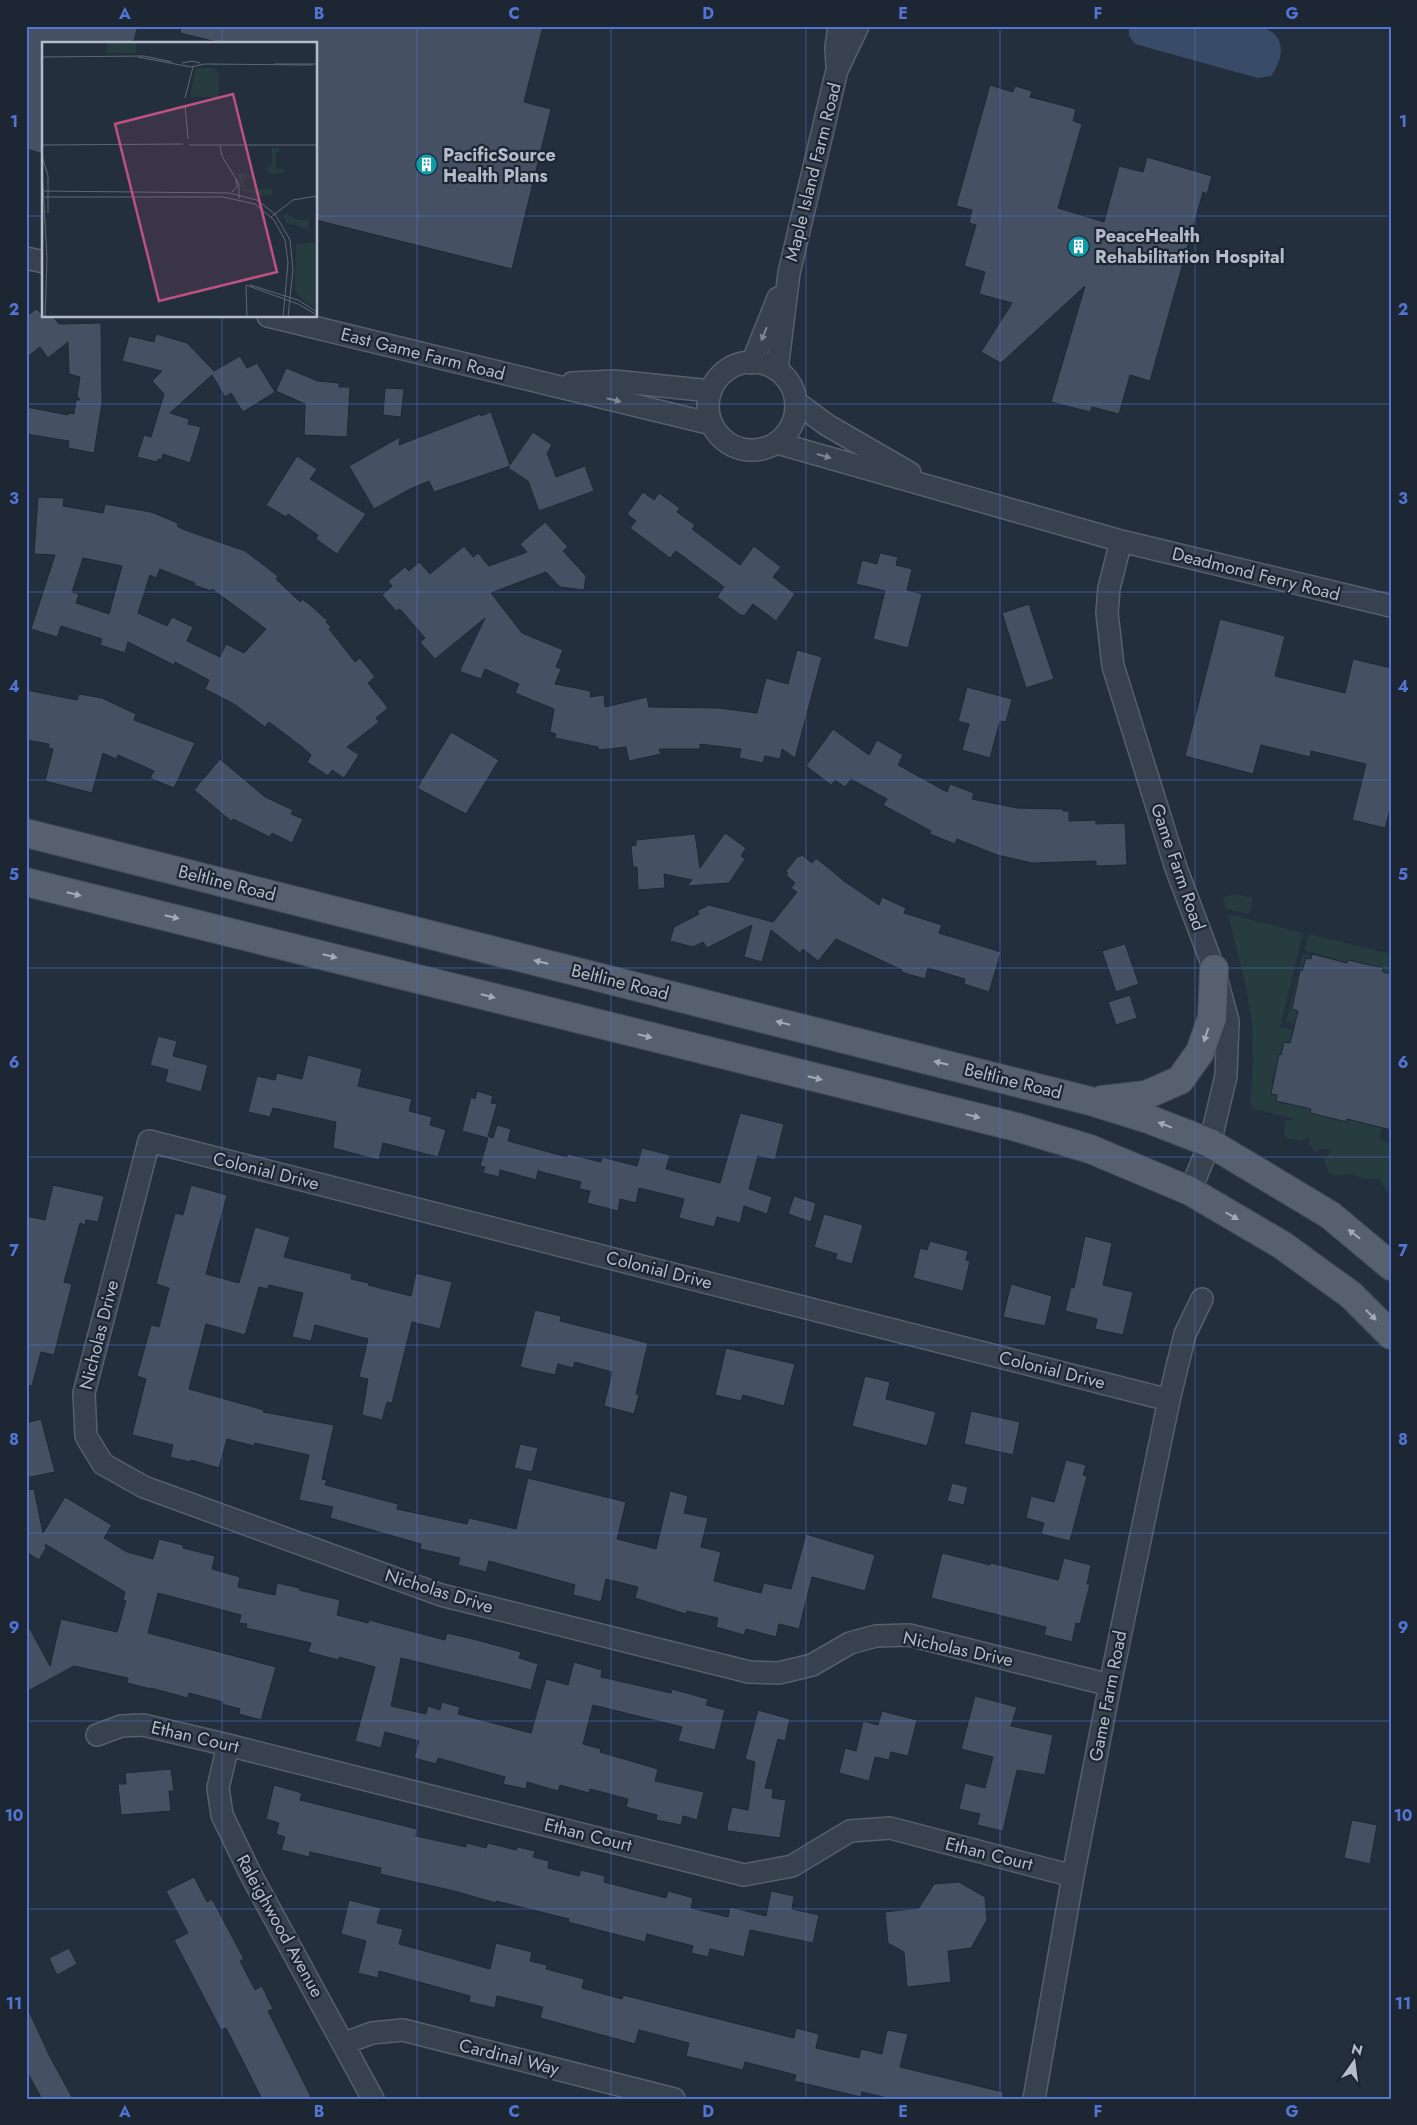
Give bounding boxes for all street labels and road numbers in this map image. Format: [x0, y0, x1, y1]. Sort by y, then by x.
street label: Maple Island Farm Road [778, 80, 848, 264]
street label: East Game Farm Road [338, 321, 508, 387]
street label: Deadmond Ferry Road [1169, 541, 1343, 607]
street label: Game Farm Road [1144, 800, 1212, 934]
street label: Beltline Road [176, 858, 278, 908]
street label: Beltline Road [569, 957, 671, 1007]
street label: Beltline Road [962, 1056, 1064, 1106]
street label: Colonial Drive [210, 1145, 322, 1197]
street label: Colonial Drive [603, 1244, 715, 1296]
street label: Nicholas Drive [73, 1278, 125, 1392]
street label: Colonial Drive [996, 1344, 1108, 1396]
street label: Nicholas Drive [382, 1562, 496, 1620]
street label: Nicholas Drive [901, 1625, 1015, 1673]
street label: Game Farm Road [1083, 1628, 1133, 1764]
street label: Ethan Court [149, 1714, 242, 1760]
street label: Ethan Court [542, 1812, 635, 1859]
street label: Ethan Court [943, 1831, 1036, 1878]
street label: Raleighwood Avenue [230, 1850, 330, 2002]
street label: Cardinal Way [456, 2032, 562, 2082]

